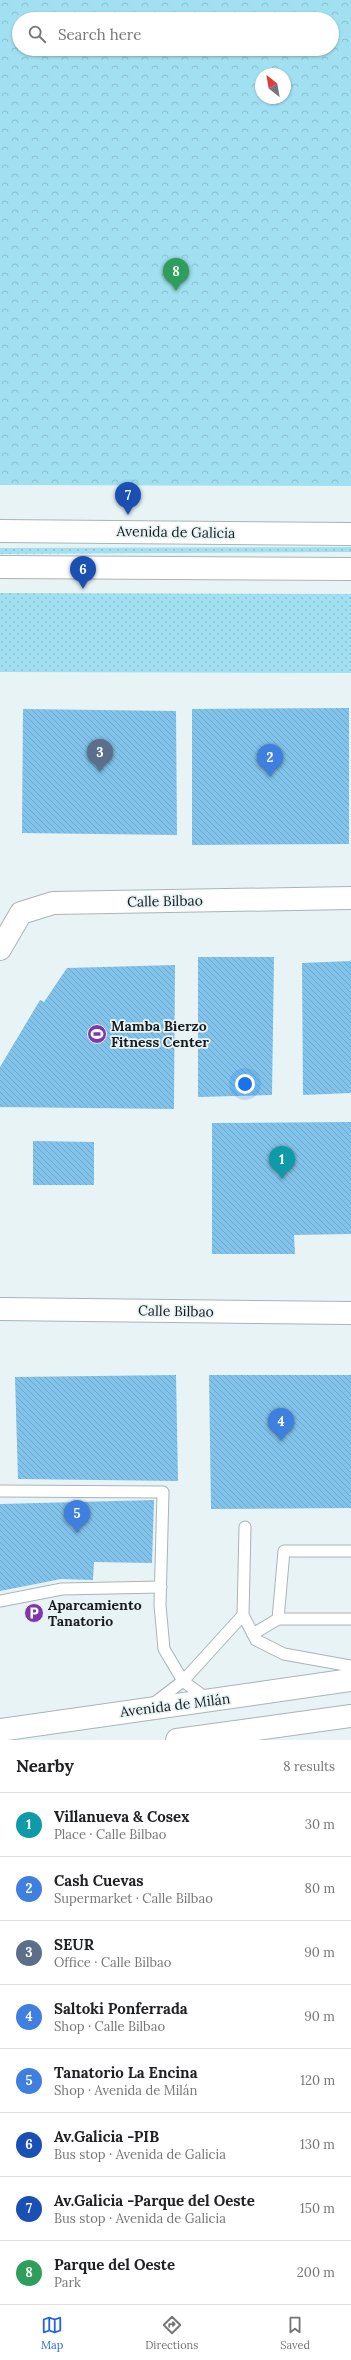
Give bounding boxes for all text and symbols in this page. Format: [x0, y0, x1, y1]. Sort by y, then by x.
search box [12, 12, 339, 56]
icon: search [26, 23, 48, 45]
text: Search here [58, 25, 141, 44]
north arrow [255, 68, 291, 104]
pin: 8 [163, 258, 189, 291]
pin: 7 [115, 482, 141, 515]
street label: Avenida de Galicia [116, 522, 235, 542]
pin: 6 [70, 556, 96, 589]
pin: 3 [87, 739, 113, 772]
pin: 2 [257, 744, 283, 777]
street label: Calle Bilbao [127, 891, 203, 911]
place label: Mamba Bierzo Fitness Center [111, 1017, 209, 1051]
sports icon: Mamba Bierzo Fitness Center [86, 1023, 108, 1045]
your location [235, 1074, 255, 1094]
pin: 1 [269, 1146, 295, 1179]
street label: Calle Bilbao [138, 1301, 214, 1321]
pin: 4 [268, 1408, 294, 1441]
pin: 5 [64, 1500, 90, 1533]
place label: Aparcamiento Tanatorio [48, 1596, 142, 1630]
parking icon: Aparcamiento Tanatorio [23, 1602, 45, 1624]
street label: Avenida de Milán [118, 1689, 232, 1721]
text: Nearby [16, 1755, 74, 1777]
text: 8 results [283, 1758, 335, 1775]
text: Villanueva & Cosex [54, 1807, 189, 1826]
text: 1 [26, 1816, 32, 1833]
text: 30 m [305, 1816, 335, 1833]
text: Place · Calle Bilbao [54, 1826, 166, 1843]
text: Cash Cuevas [54, 1871, 144, 1890]
text: 2 [26, 1880, 32, 1897]
text: 80 m [305, 1880, 335, 1897]
text: Supermarket · Calle Bilbao [54, 1890, 213, 1907]
text: SEUR [54, 1935, 94, 1954]
text: 3 [25, 1944, 33, 1961]
text: 90 m [304, 1944, 335, 1961]
text: Office · Calle Bilbao [54, 1954, 171, 1971]
text: Saltoki Ponferrada [54, 1999, 188, 2018]
text: 4 [25, 2008, 33, 2025]
text: 90 m [304, 2008, 335, 2025]
text: Shop · Calle Bilbao [54, 2018, 165, 2035]
text: Tanatorio La Encina [54, 2063, 198, 2082]
text: 5 [25, 2072, 33, 2089]
text: 120 m [300, 2072, 335, 2089]
text: Shop · Avenida de Milán [54, 2082, 197, 2099]
text: Av.Galicia -PIB [54, 2127, 159, 2146]
text: 6 [25, 2136, 33, 2153]
text: 130 m [300, 2136, 335, 2153]
text: Bus stop · Avenida de Galicia [54, 2146, 226, 2163]
text: Av.Galicia -Parque del Oeste [54, 2191, 255, 2210]
text: 7 [26, 2200, 32, 2217]
text: 150 m [300, 2200, 335, 2217]
text: Bus stop · Avenida de Galicia [54, 2210, 226, 2227]
text: Parque del Oeste [54, 2255, 175, 2274]
text: 8 [25, 2264, 33, 2281]
text: 200 m [297, 2264, 335, 2281]
text: Park [54, 2274, 81, 2291]
tab: Map [41, 2314, 63, 2352]
tab: Directions [145, 2314, 198, 2352]
tab: Saved [280, 2314, 310, 2352]

